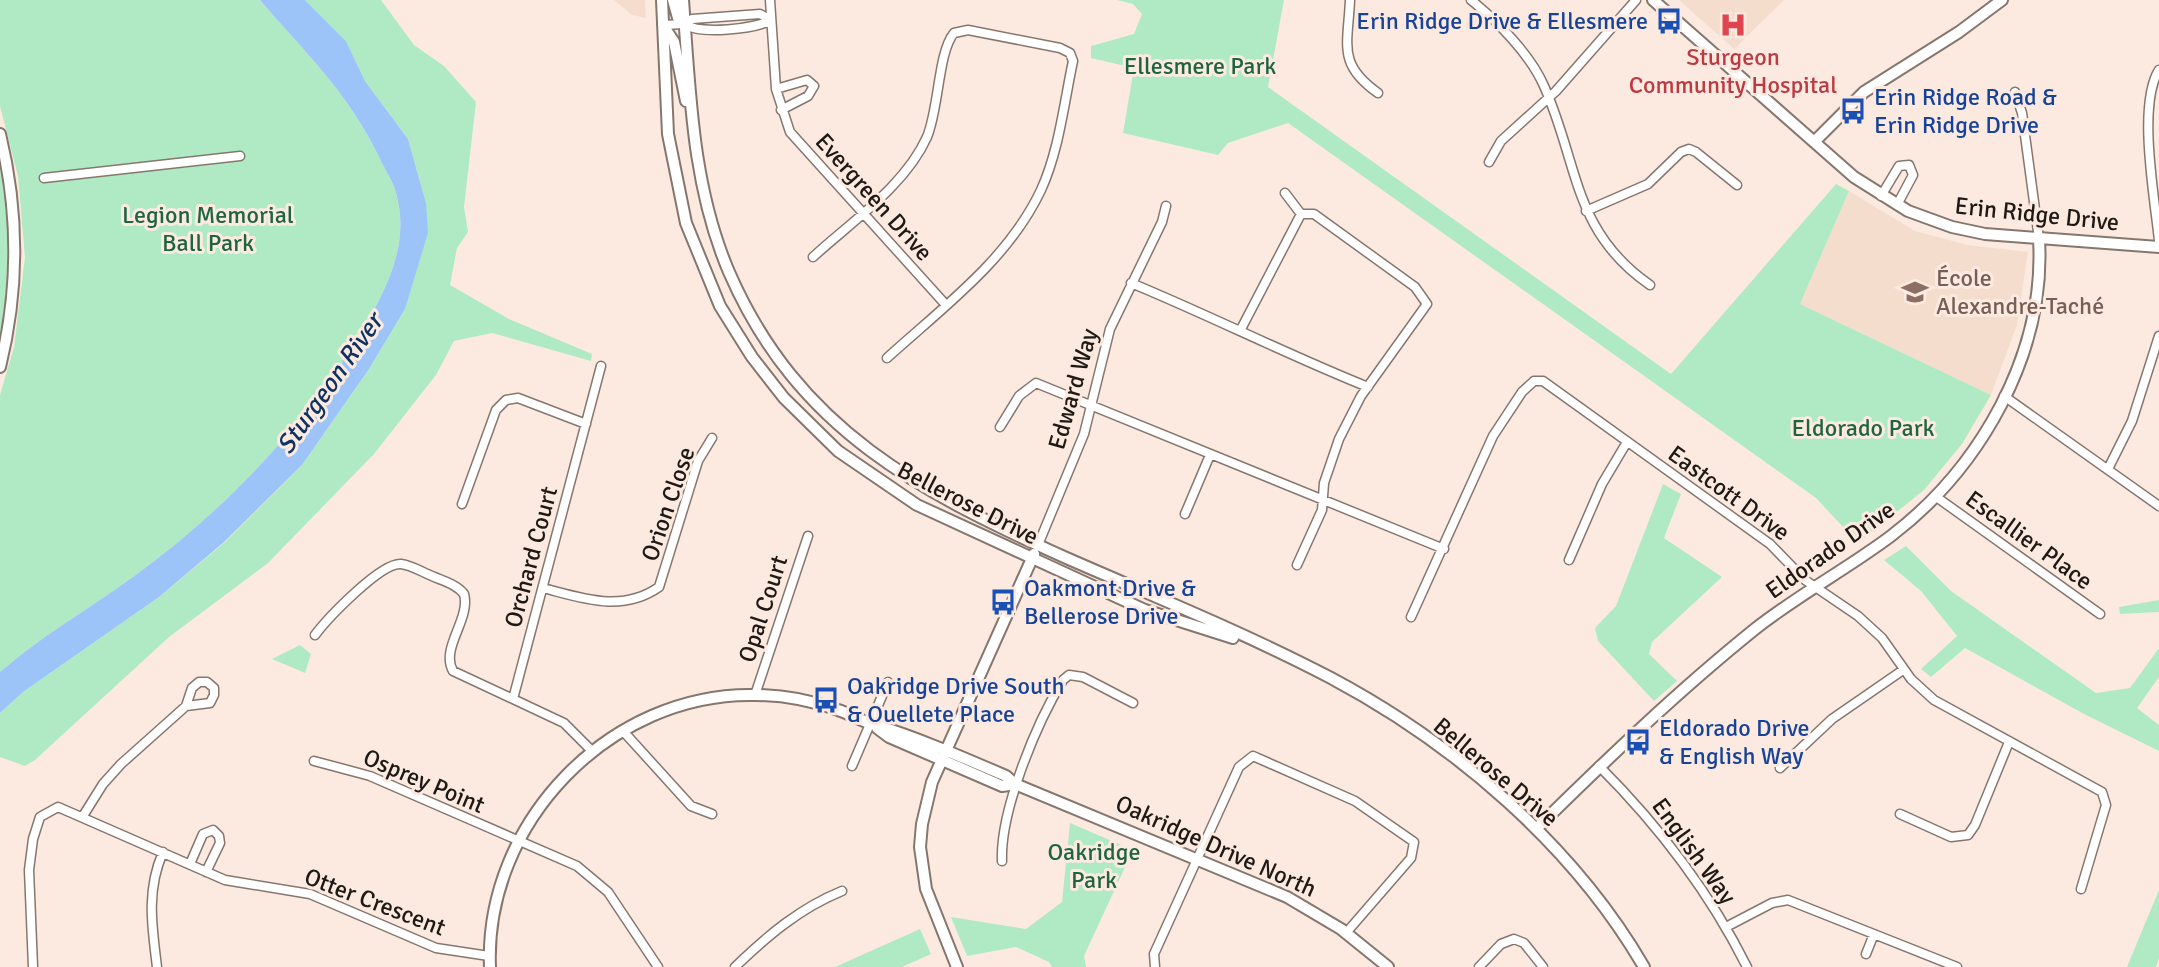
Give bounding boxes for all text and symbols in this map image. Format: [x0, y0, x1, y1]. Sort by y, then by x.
place label: Erin Ridge Drive & Ellesmere [1356, 6, 1648, 36]
bus stop icon: Erin Ridge Drive & Ellesmere [1654, 6, 1684, 36]
hospital icon: Sturgeon Community Hospital [1718, 10, 1748, 40]
place label: Sturgeon Community Hospital [1629, 42, 1837, 100]
park label: Ellesmere Park [1124, 51, 1276, 81]
place label: Erin Ridge Road & Erin Ridge Drive [1874, 82, 2057, 140]
bus stop icon: Erin Ridge Road & Erin Ridge Drive [1838, 96, 1868, 126]
street label: Evergreen Drive [809, 127, 939, 267]
street label: Erin Ridge Drive [1953, 190, 2121, 238]
park label: Legion Memorial Ball Park [122, 200, 294, 258]
place label: École Alexandre-Taché [1936, 263, 2104, 321]
school or university icon: École Alexandre-Taché [1900, 277, 1930, 307]
water label: Sturgeon River [270, 305, 392, 460]
street label: Edward Way [1041, 325, 1105, 453]
park label: Eldorado Park [1791, 413, 1935, 443]
street label: Eastcott Drive [1662, 439, 1796, 547]
street label: Orion Close [634, 443, 702, 565]
street label: Bellerose Drive [892, 455, 1044, 551]
street label: Orchard Court [498, 483, 564, 631]
street label: Escallier Place [1960, 484, 2098, 596]
street label: Eldorado Drive [1760, 495, 1900, 605]
street label: Opal Court [732, 552, 794, 666]
place label: Oakmont Drive & Bellerose Drive [1024, 573, 1196, 631]
bus stop icon: Oakmont Drive & Bellerose Drive [988, 587, 1018, 617]
place label: Oakridge Drive South & Ouellete Place [847, 671, 1064, 729]
bus stop icon: Oakridge Drive South & Ouellete Place [811, 685, 841, 715]
street label: Bellerose Drive [1427, 711, 1565, 833]
place label: Eldorado Drive & English Way [1659, 713, 1810, 771]
bus stop icon: Eldorado Drive & English Way [1623, 727, 1653, 757]
street label: Osprey Point [359, 742, 489, 820]
street label: Oakridge Drive North [1111, 788, 1321, 904]
street label: English Way [1645, 792, 1743, 910]
park label: Oakridge Park [1048, 837, 1140, 895]
street label: Otter Crescent [300, 861, 450, 943]

